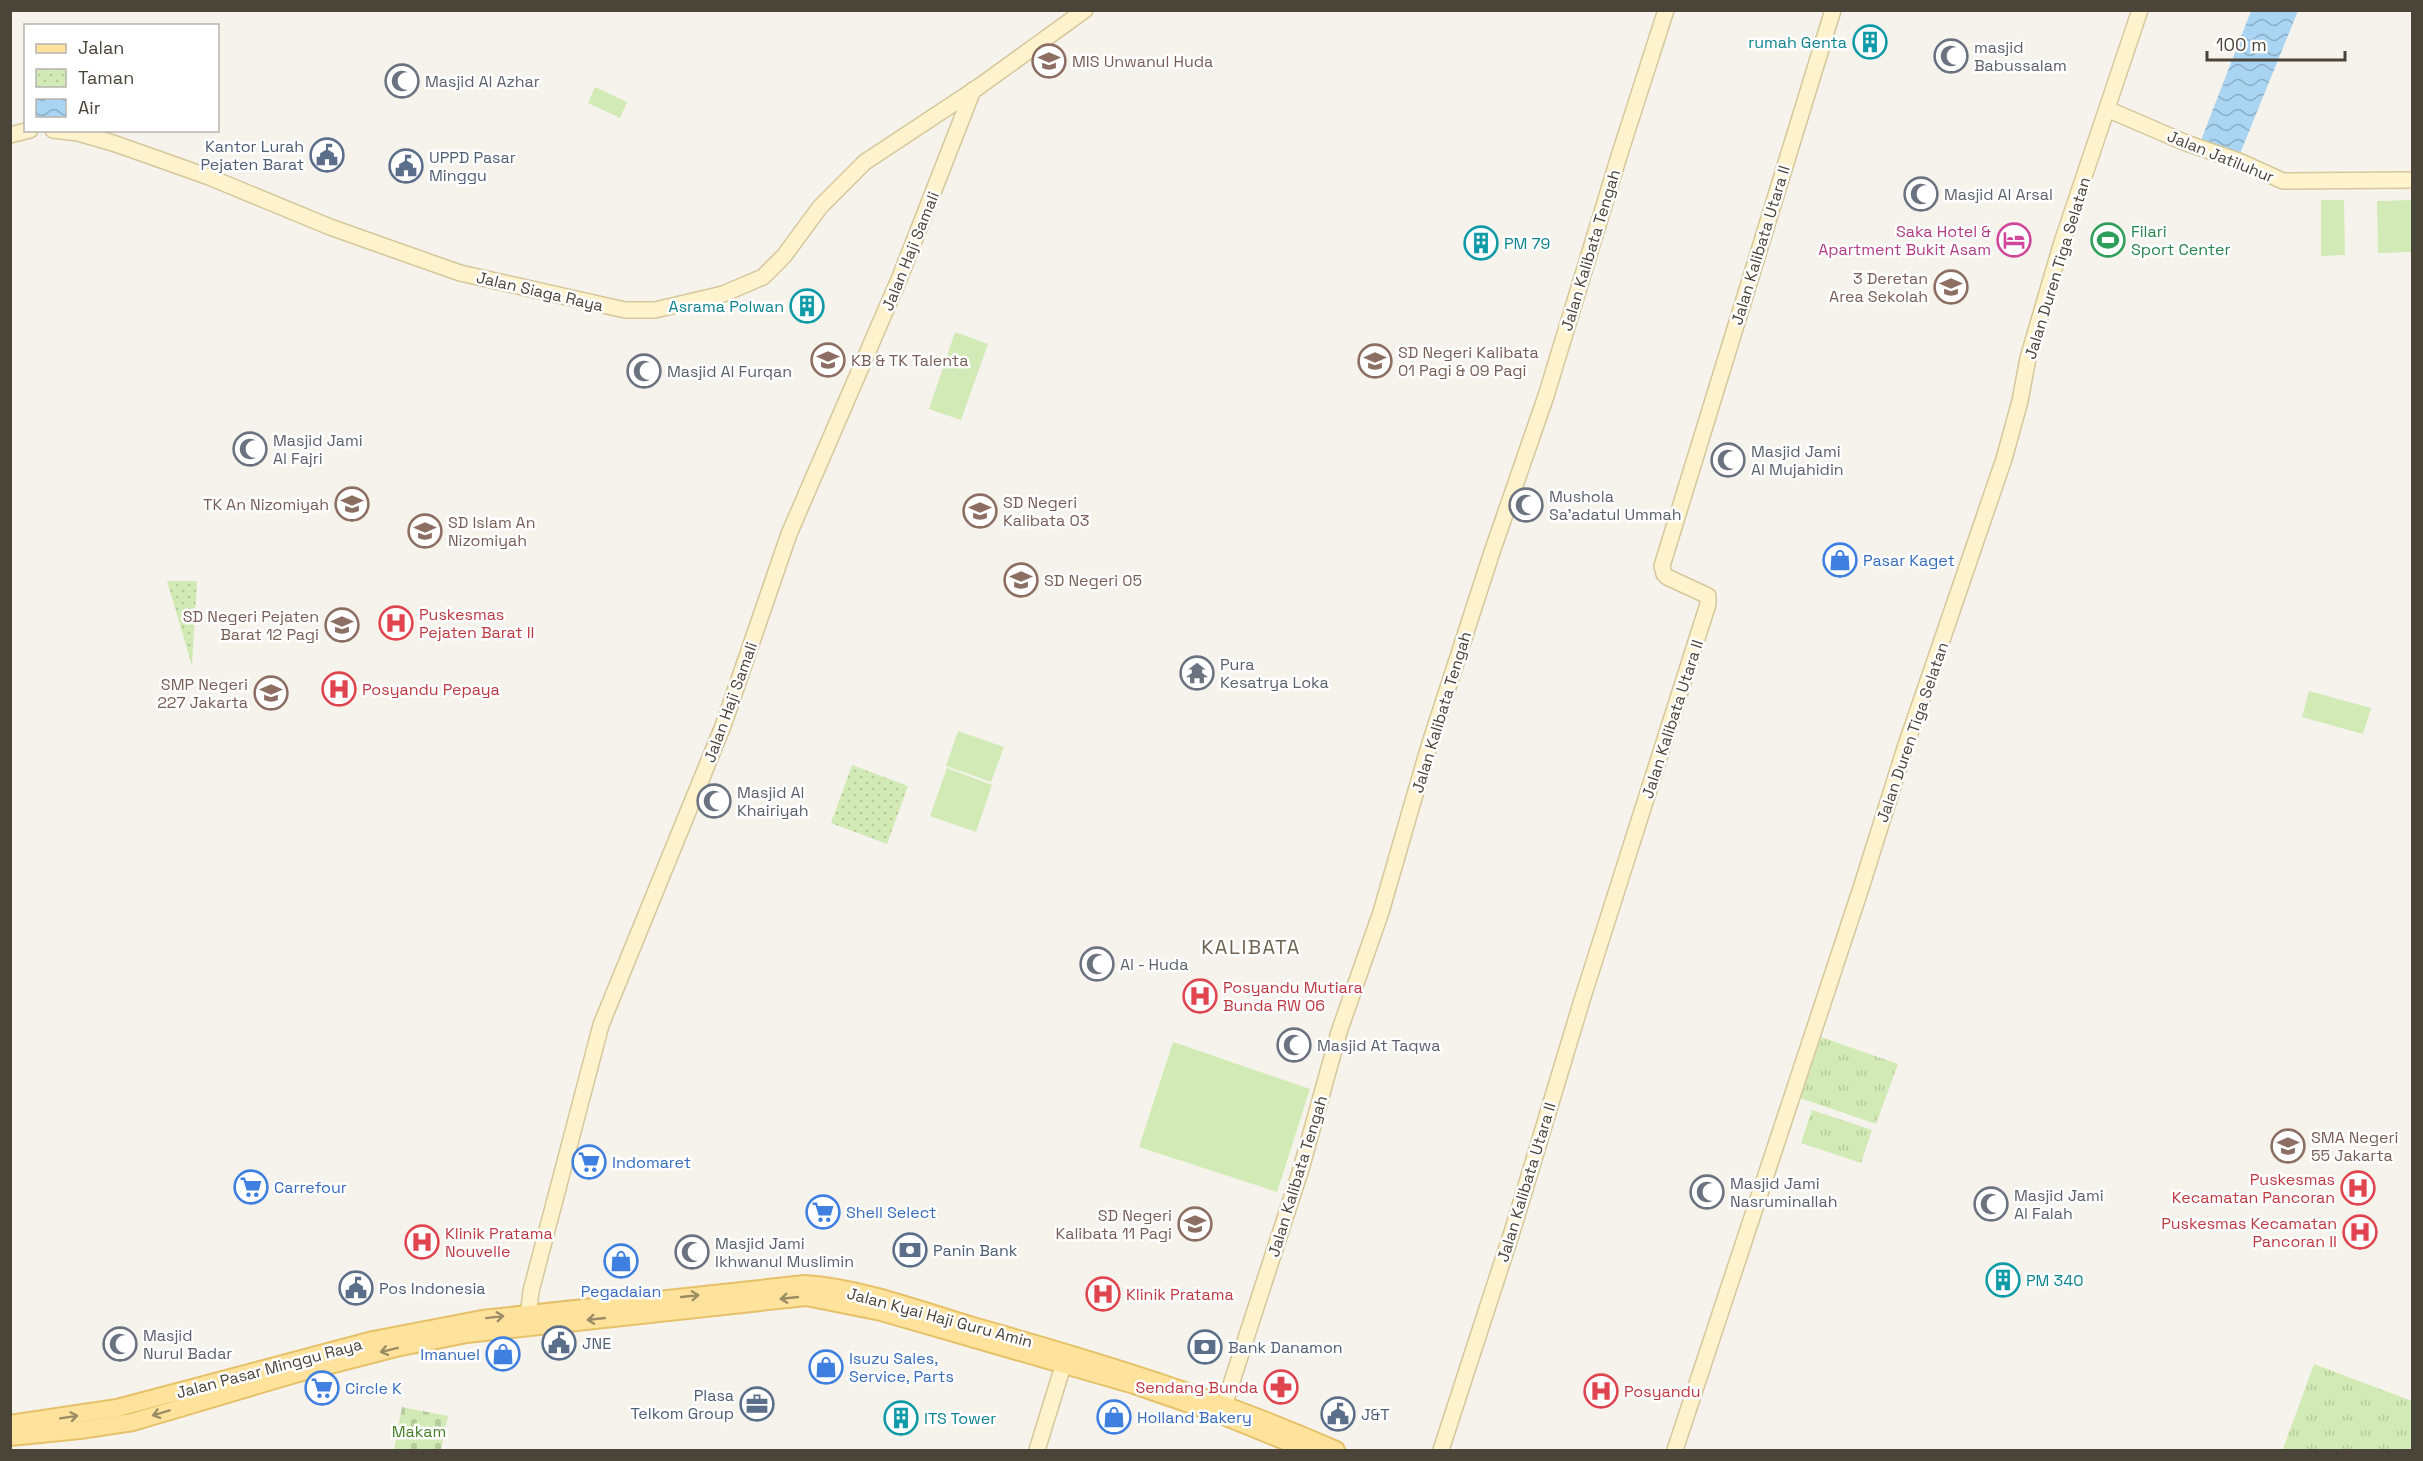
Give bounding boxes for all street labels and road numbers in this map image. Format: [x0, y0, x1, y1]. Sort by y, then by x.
street label: Jalan Jatiluhur [2164, 125, 2277, 187]
street label: Jalan Kalibata Utara II [1726, 163, 1795, 327]
street label: Jalan Kalibata Tengah [1556, 167, 1625, 333]
street label: Jalan Duren Tiga Selatan [2020, 174, 2095, 362]
street label: Jalan Haji Samali [877, 188, 944, 314]
street label: Jalan Siaga Raya [474, 267, 605, 316]
street label: Jalan Kalibata Tengah [1407, 629, 1476, 795]
street label: Jalan Kalibata Utara II [1637, 637, 1708, 801]
street label: Jalan Haji Samali [699, 639, 762, 765]
street label: Jalan Duren Tiga Selatan [1872, 639, 1953, 825]
street label: Jalan Kalibata Tengah [1263, 1093, 1332, 1259]
street label: Jalan Kalibata Utara II [1492, 1100, 1561, 1264]
street label: Jalan Kyai Haji Guru Amin [845, 1283, 1035, 1352]
street label: Jalan Pasar Minggu Raya [174, 1334, 364, 1403]

